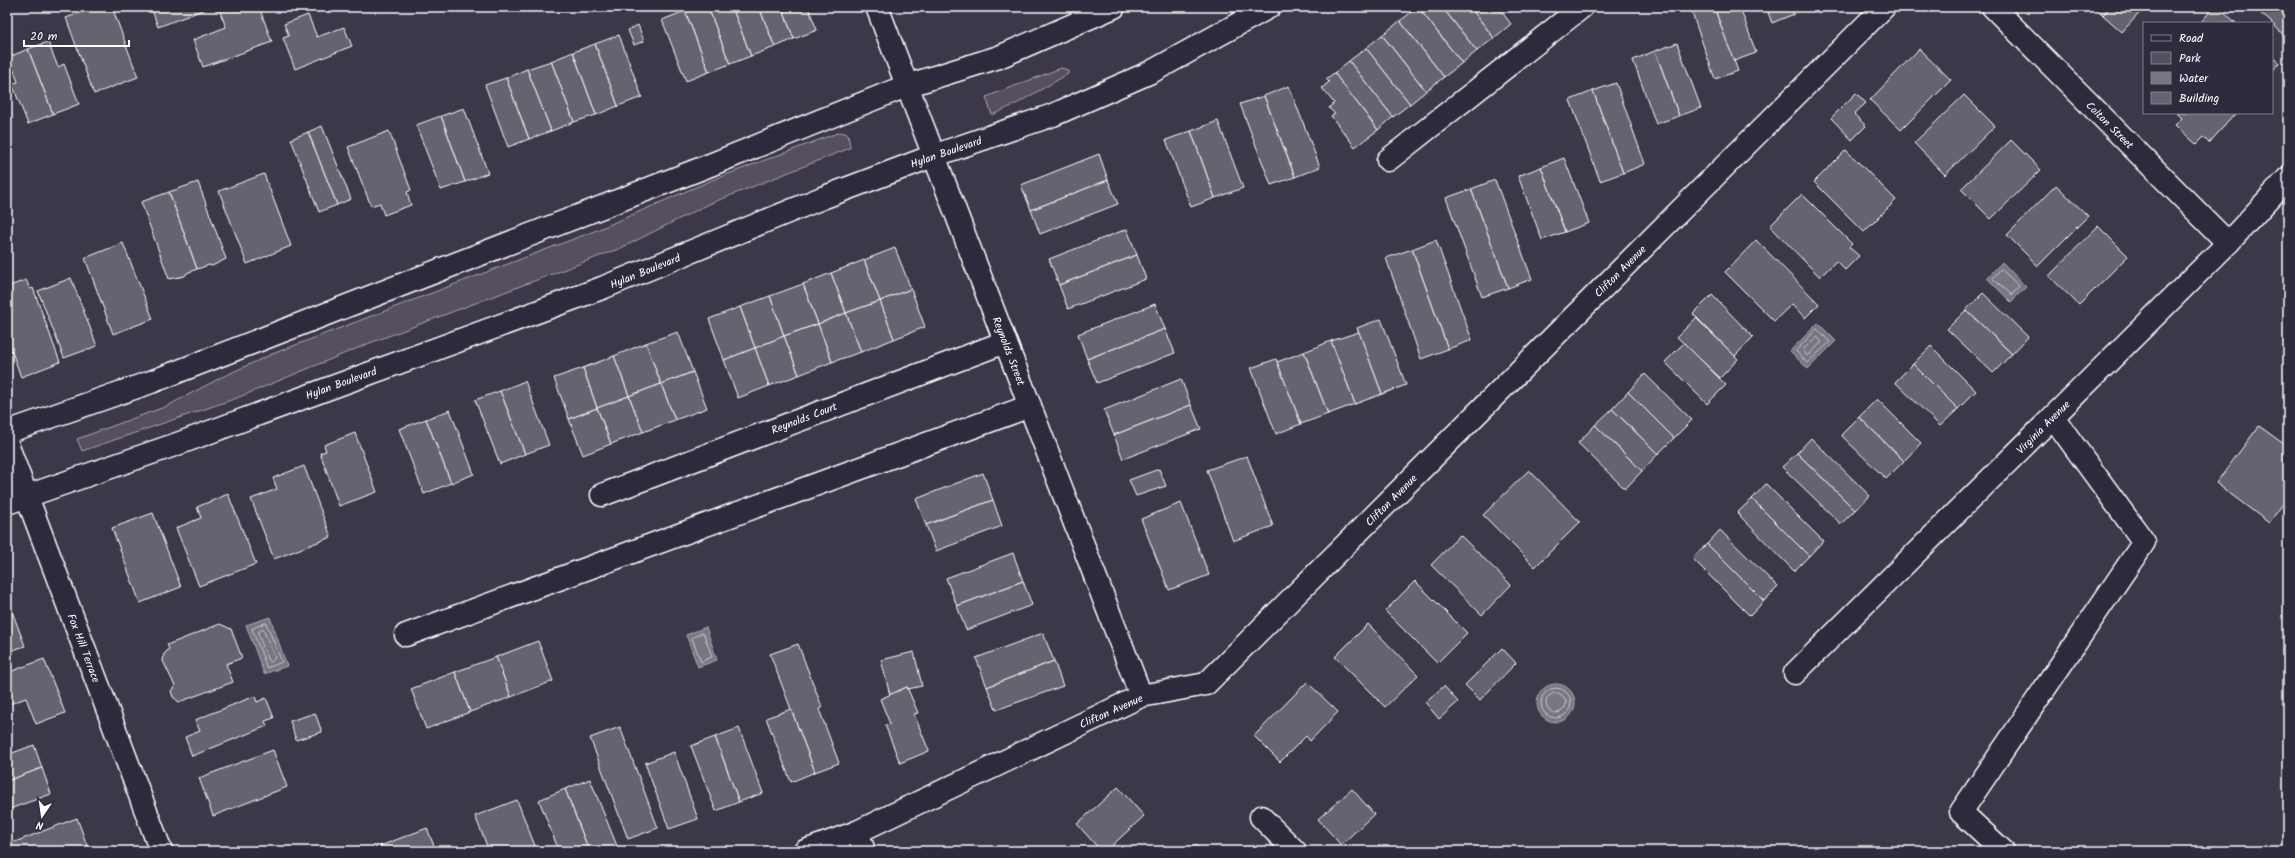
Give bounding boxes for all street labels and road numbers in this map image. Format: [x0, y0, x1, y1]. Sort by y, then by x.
street label: Colton Street [2081, 98, 2138, 154]
street label: Hylan Boulevard [908, 132, 985, 174]
street label: Clifton Avenue [1590, 241, 1651, 302]
street label: Hylan Boulevard [607, 249, 684, 294]
street label: Reynolds Street [987, 314, 1030, 389]
street label: Hylan Boulevard [303, 363, 380, 405]
street label: Virginia Avenue [2012, 396, 2075, 459]
street label: Reynolds Court [769, 398, 841, 440]
street label: Clifton Avenue [1361, 470, 1422, 531]
street label: Fox Hill Terrace [62, 611, 105, 686]
street label: Clifton Avenue [1077, 690, 1146, 734]

